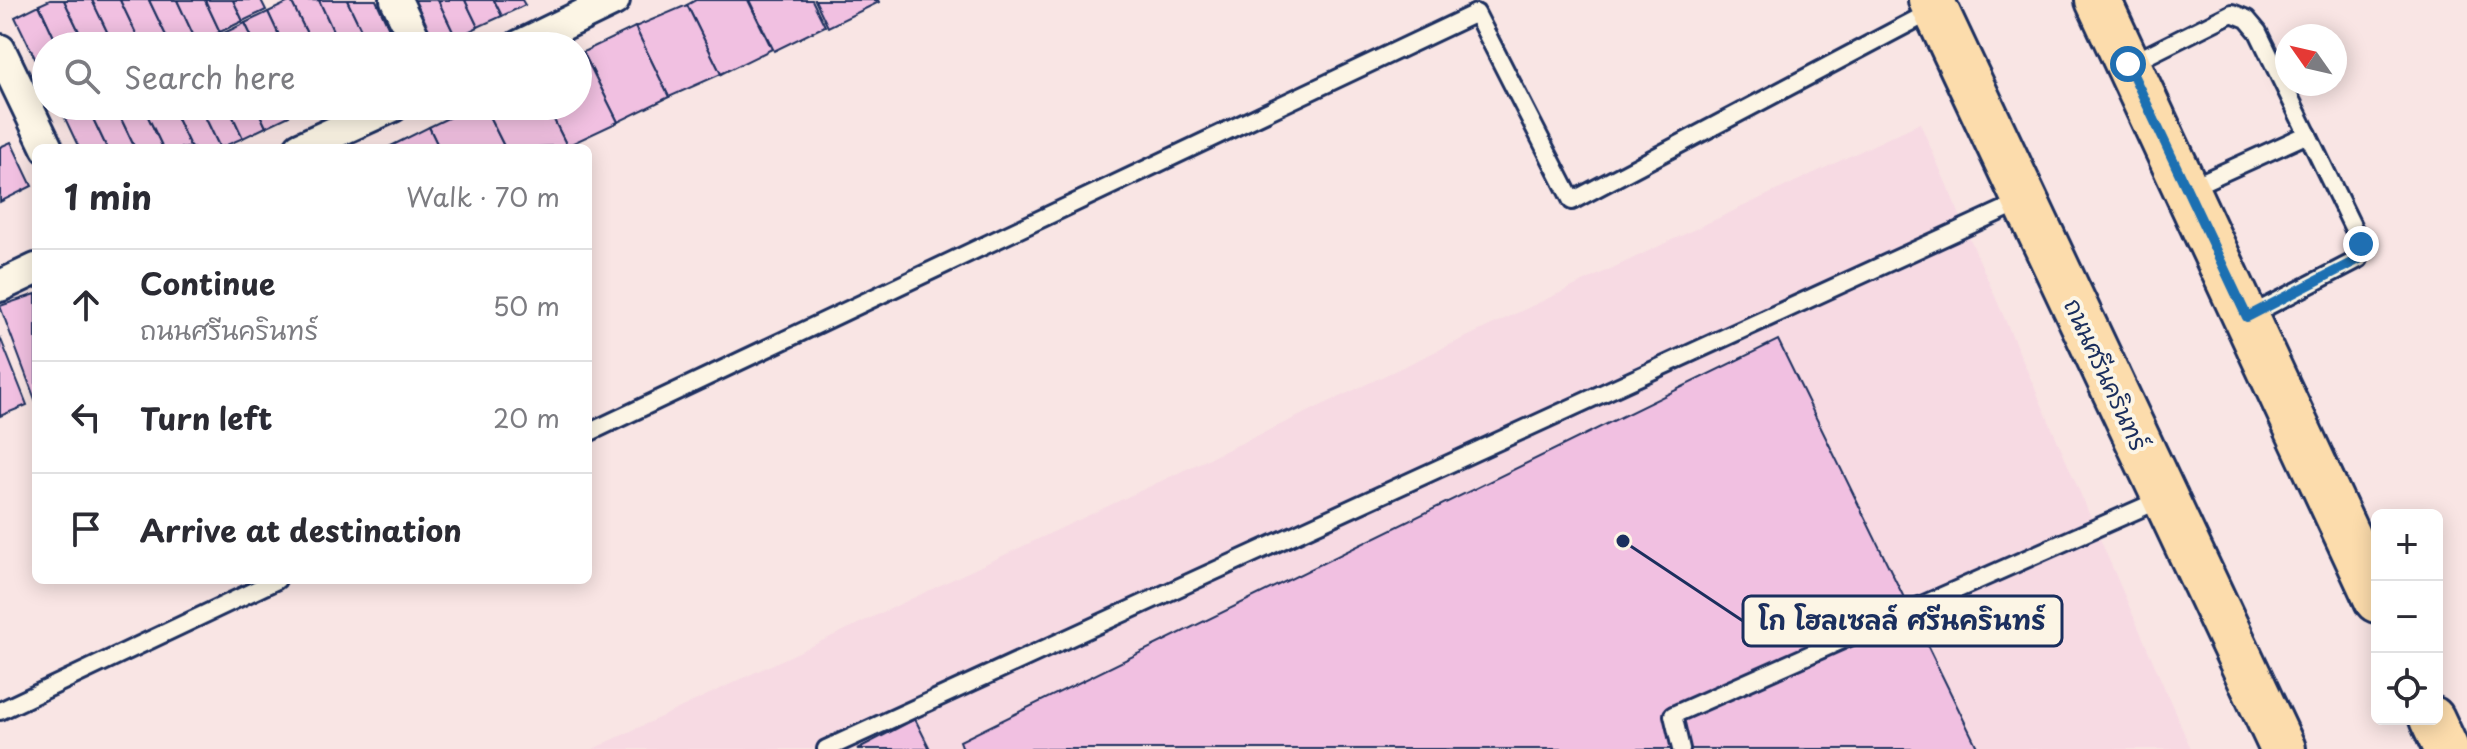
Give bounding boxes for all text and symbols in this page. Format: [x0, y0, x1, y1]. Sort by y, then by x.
north arrow [2275, 24, 2347, 96]
search box [32, 32, 592, 120]
route start [2110, 46, 2146, 82]
icon: search [60, 54, 104, 98]
text: Search here [124, 54, 296, 99]
text: 1 min [64, 170, 152, 222]
text: Walk · 70 m [406, 177, 560, 216]
route end [2343, 226, 2379, 262]
text: Continue [140, 260, 275, 305]
icon: ahead [64, 283, 108, 327]
text: 50 m [493, 286, 560, 325]
street label: ถนนศรีนครินทร์ [2056, 292, 2158, 456]
text: ถนนศรีนครินทร์ [140, 310, 318, 349]
icon: left [64, 395, 108, 439]
text: Turn left [140, 395, 272, 440]
text: 20 m [493, 398, 560, 437]
icon: arrive [64, 507, 108, 551]
text: Arrive at destination [140, 507, 462, 552]
map controls [2371, 509, 2443, 725]
button: + [2371, 509, 2443, 581]
button: − [2371, 581, 2443, 653]
callout: โก โฮลเซลล์ ศรีนครินทร์ [1743, 596, 2062, 646]
text: โก โฮลเซลล์ ศรีนครินทร์ [1757, 600, 2046, 639]
button: locate [2371, 653, 2443, 725]

